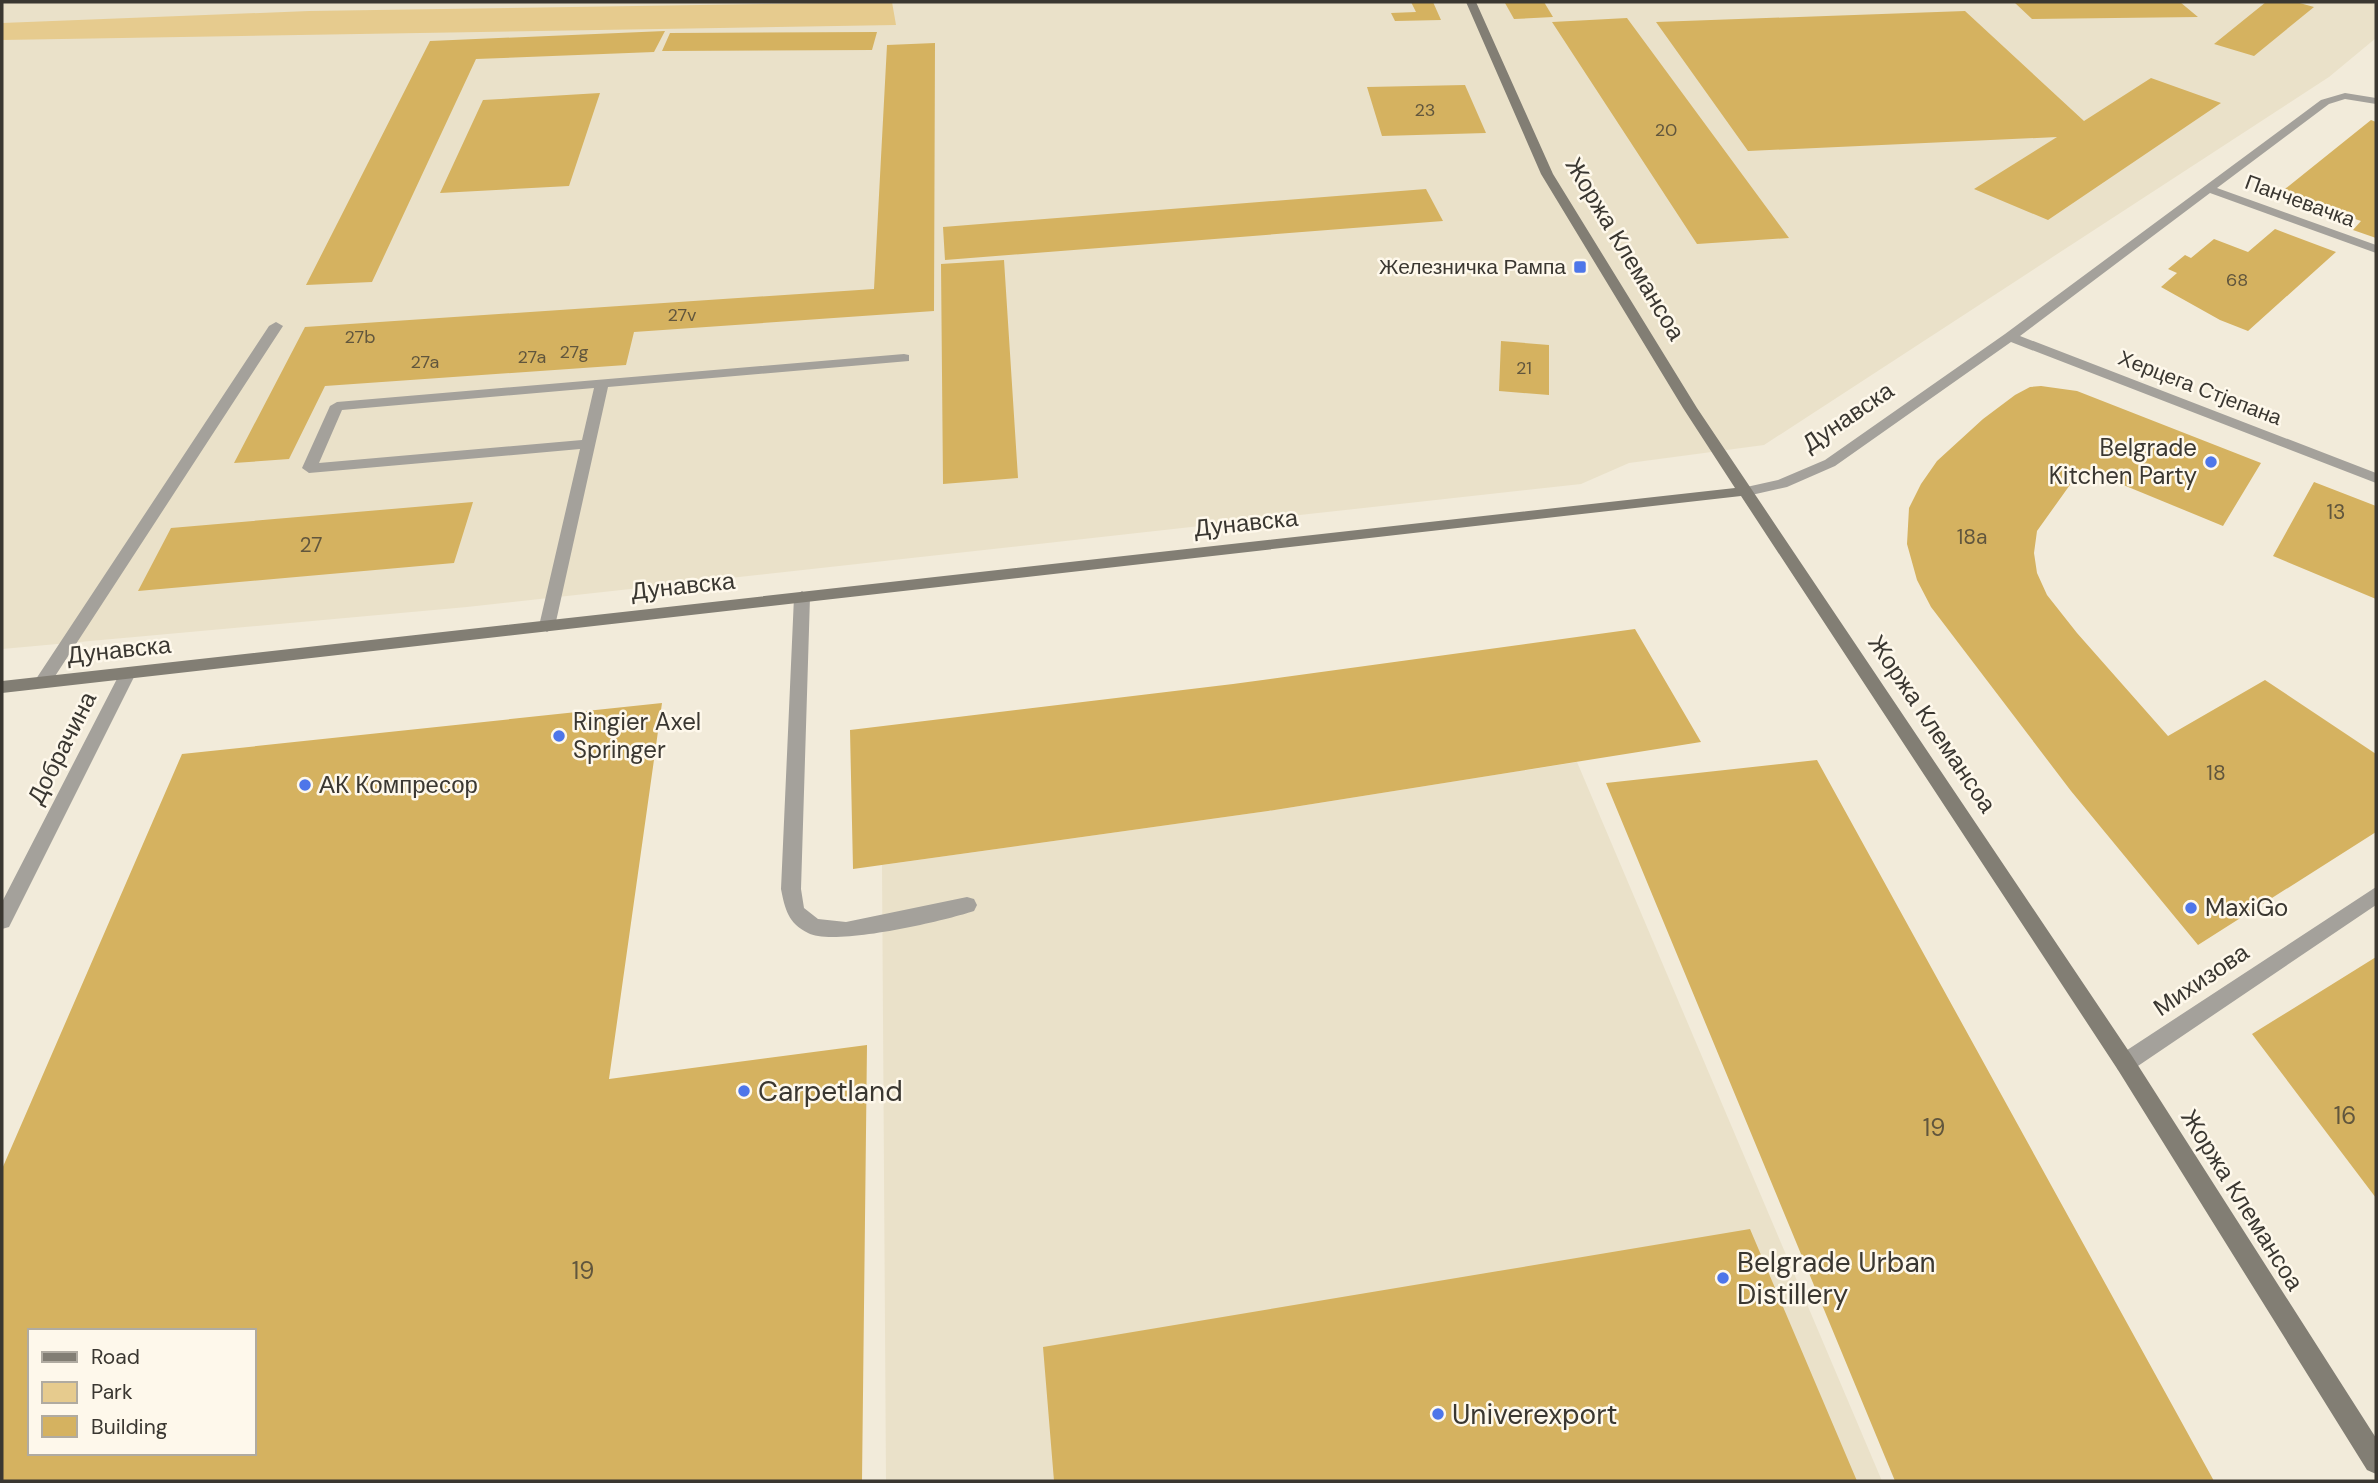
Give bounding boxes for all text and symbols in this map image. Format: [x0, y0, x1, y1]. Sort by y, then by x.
house number: 23 [1414, 98, 1436, 122]
house number: 20 [1655, 118, 1677, 142]
street label: Жоржа Клемансоа [1559, 152, 1693, 346]
street label: Панчевачка [2241, 168, 2359, 234]
place label: Железничка Рампа [1379, 253, 1566, 281]
marker: Железничка Рампа [1572, 259, 1588, 275]
house number: 68 [2226, 268, 2248, 292]
house number: 27v [667, 303, 697, 327]
house number: 27b [345, 325, 375, 349]
house number: 27g [560, 340, 588, 364]
street label: Херцега Стјепана [2114, 344, 2286, 432]
house number: 27a [518, 345, 546, 369]
house number: 27a [411, 350, 439, 374]
house number: 21 [1516, 356, 1532, 380]
street label: Дунавска [1796, 374, 1900, 459]
place label: Belgrade Kitchen Party [2049, 432, 2197, 491]
marker: Belgrade Kitchen Party [2203, 454, 2219, 470]
house number: 13 [2327, 498, 2345, 526]
street label: Дунавска [1192, 502, 1300, 543]
house number: 18a [1957, 523, 1987, 551]
house number: 27 [300, 531, 322, 559]
street label: Дунавска [629, 565, 737, 606]
street label: Дунавска [65, 629, 173, 670]
street label: Жоржа Клемансоа [1861, 629, 2004, 819]
street label: Добрачина [20, 686, 103, 809]
place label: Ringier Axel Springer [573, 706, 701, 765]
marker: Ringier Axel Springer [551, 728, 567, 744]
house number: 18 [2206, 759, 2226, 787]
place label: АК Компресор [319, 769, 478, 800]
marker: АК Компресор [297, 777, 313, 793]
place label: MaxiGo [2205, 892, 2288, 923]
marker: MaxiGo [2183, 900, 2199, 916]
street label: Михизова [2147, 936, 2255, 1023]
place label: Carpetland [758, 1073, 903, 1110]
marker: Carpetland [736, 1083, 752, 1099]
house number: 16 [2334, 1100, 2356, 1131]
street label: Жоржа Клемансоа [2174, 1103, 2311, 1297]
house number: 19 [1923, 1112, 1945, 1143]
place label: Belgrade Urban Distillery [1737, 1244, 1936, 1313]
house number: 19 [572, 1255, 594, 1286]
marker: Belgrade Urban Distillery [1715, 1270, 1731, 1286]
legend [28, 1329, 256, 1455]
text: Road [91, 1343, 140, 1371]
text: Park [91, 1378, 133, 1406]
place label: Univerexport [1452, 1396, 1618, 1433]
marker: Univerexport [1430, 1406, 1446, 1422]
text: Building [91, 1413, 168, 1441]

